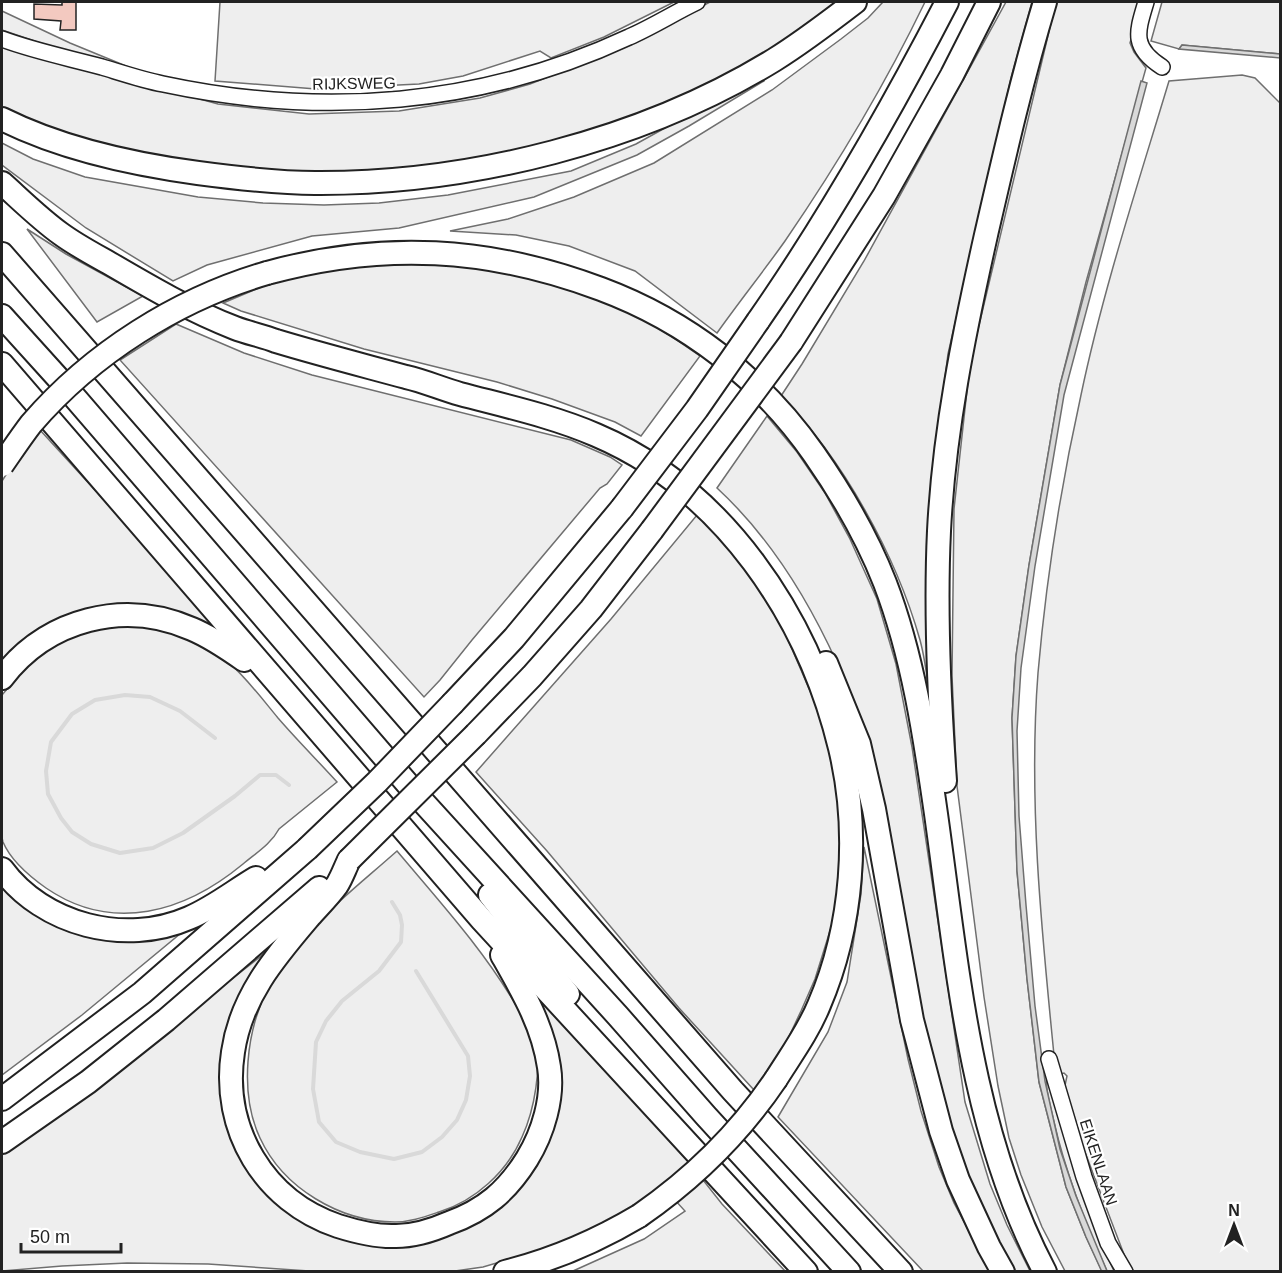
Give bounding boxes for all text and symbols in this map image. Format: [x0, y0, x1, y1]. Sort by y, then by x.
street label: RIJKSWEG [312, 74, 396, 93]
street label: EIKENLAAN [1077, 1117, 1120, 1207]
north arrow [1204, 1195, 1264, 1255]
text: N [1228, 1202, 1240, 1219]
scale bar [21, 1216, 122, 1254]
text: 50 m [30, 1227, 70, 1247]

